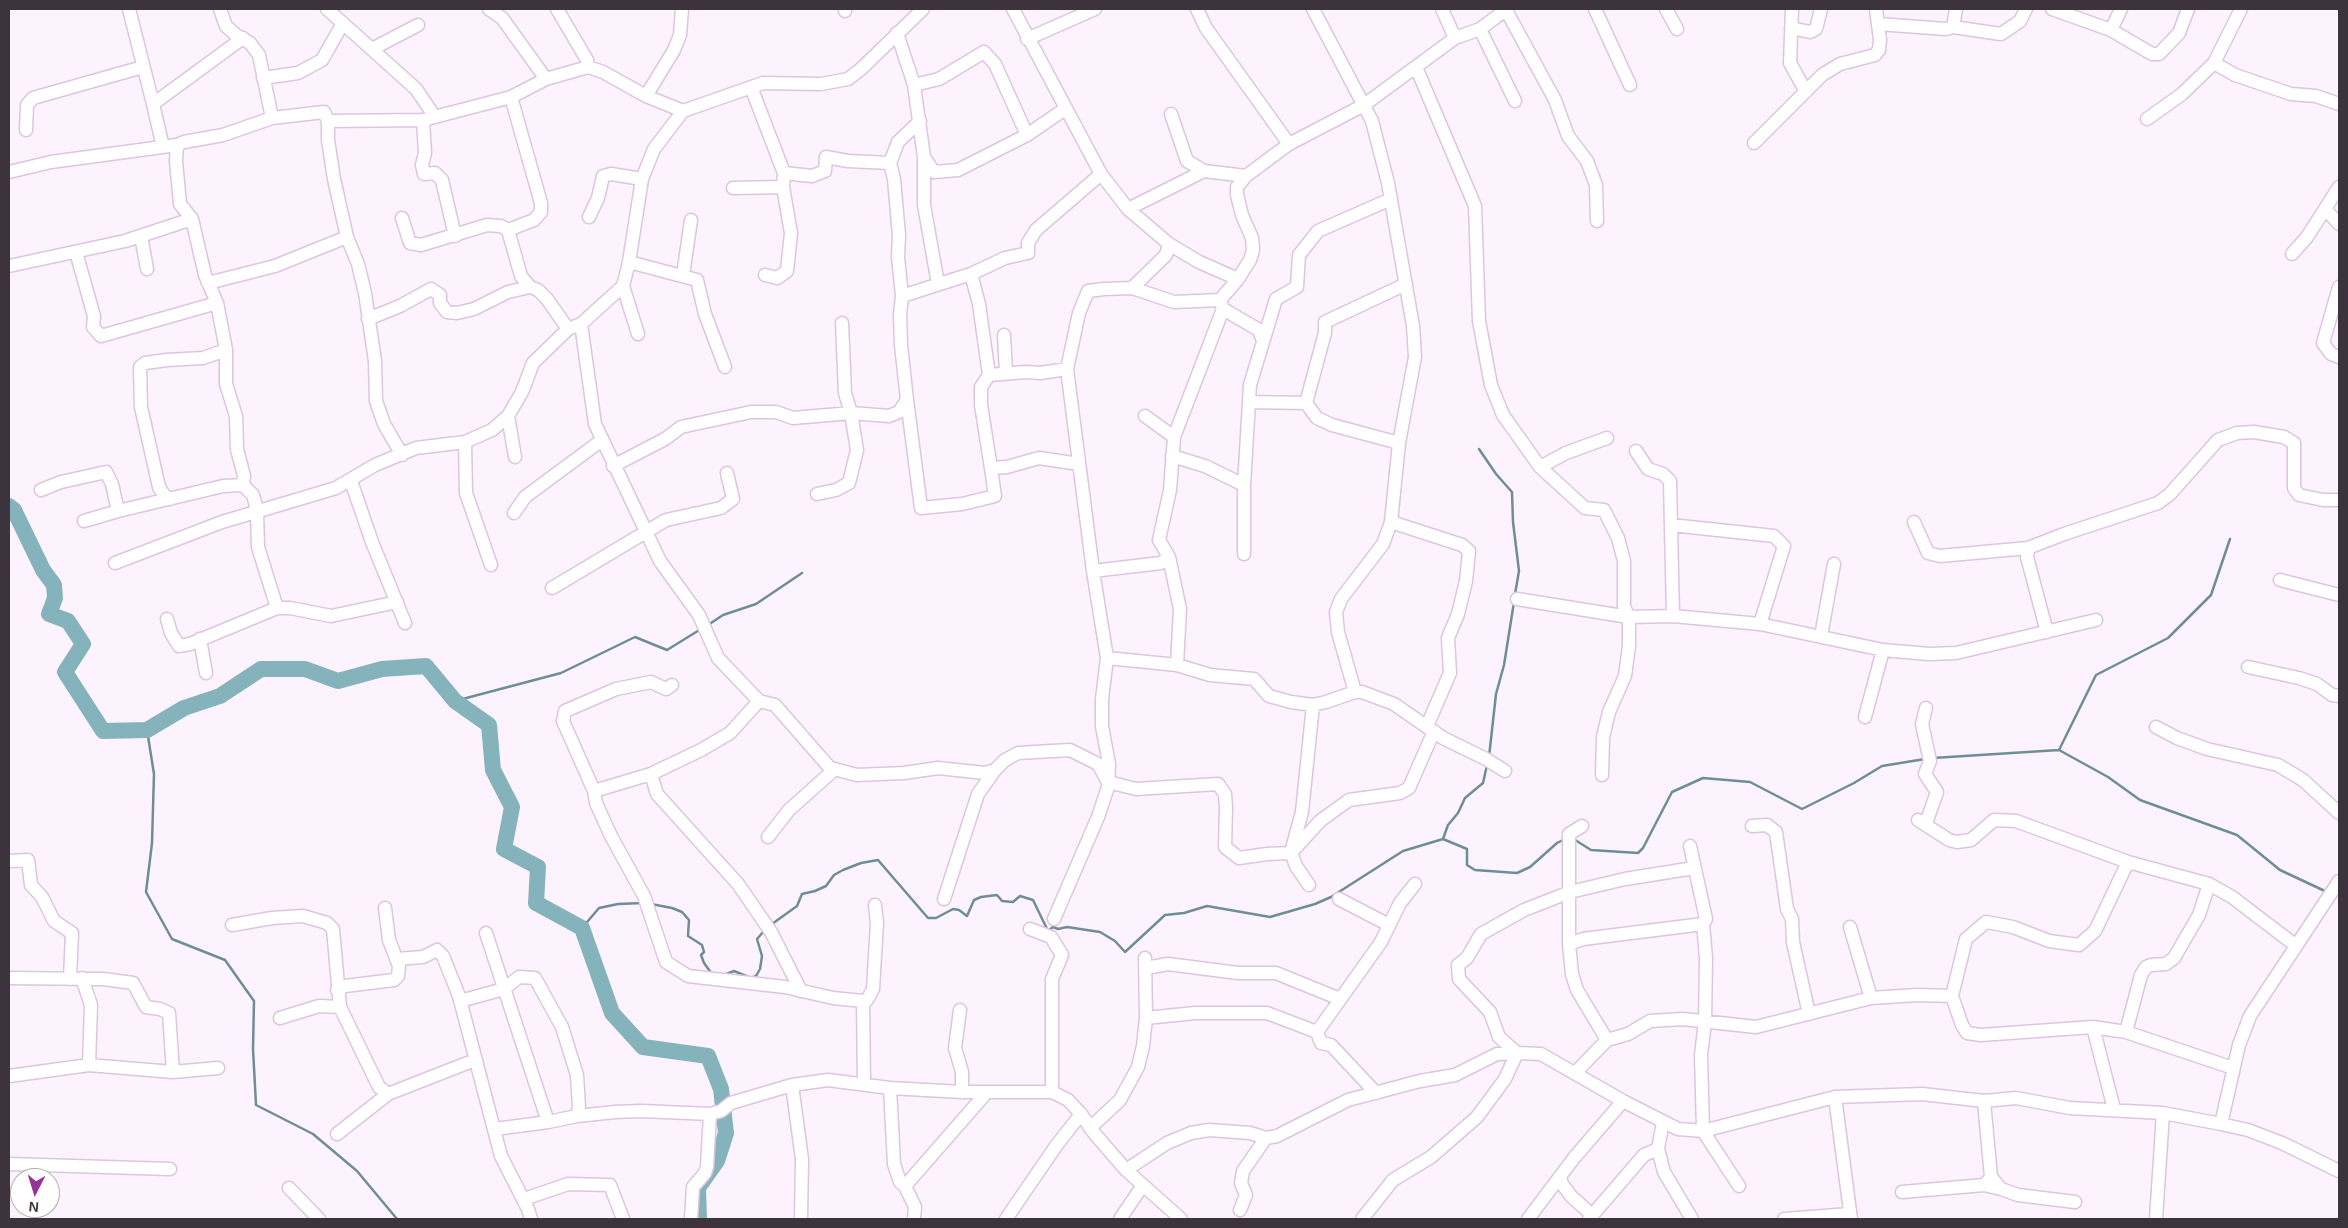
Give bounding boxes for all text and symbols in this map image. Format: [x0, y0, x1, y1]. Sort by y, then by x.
north arrow [10, 1168, 60, 1218]
text: N [28, 1199, 40, 1215]

